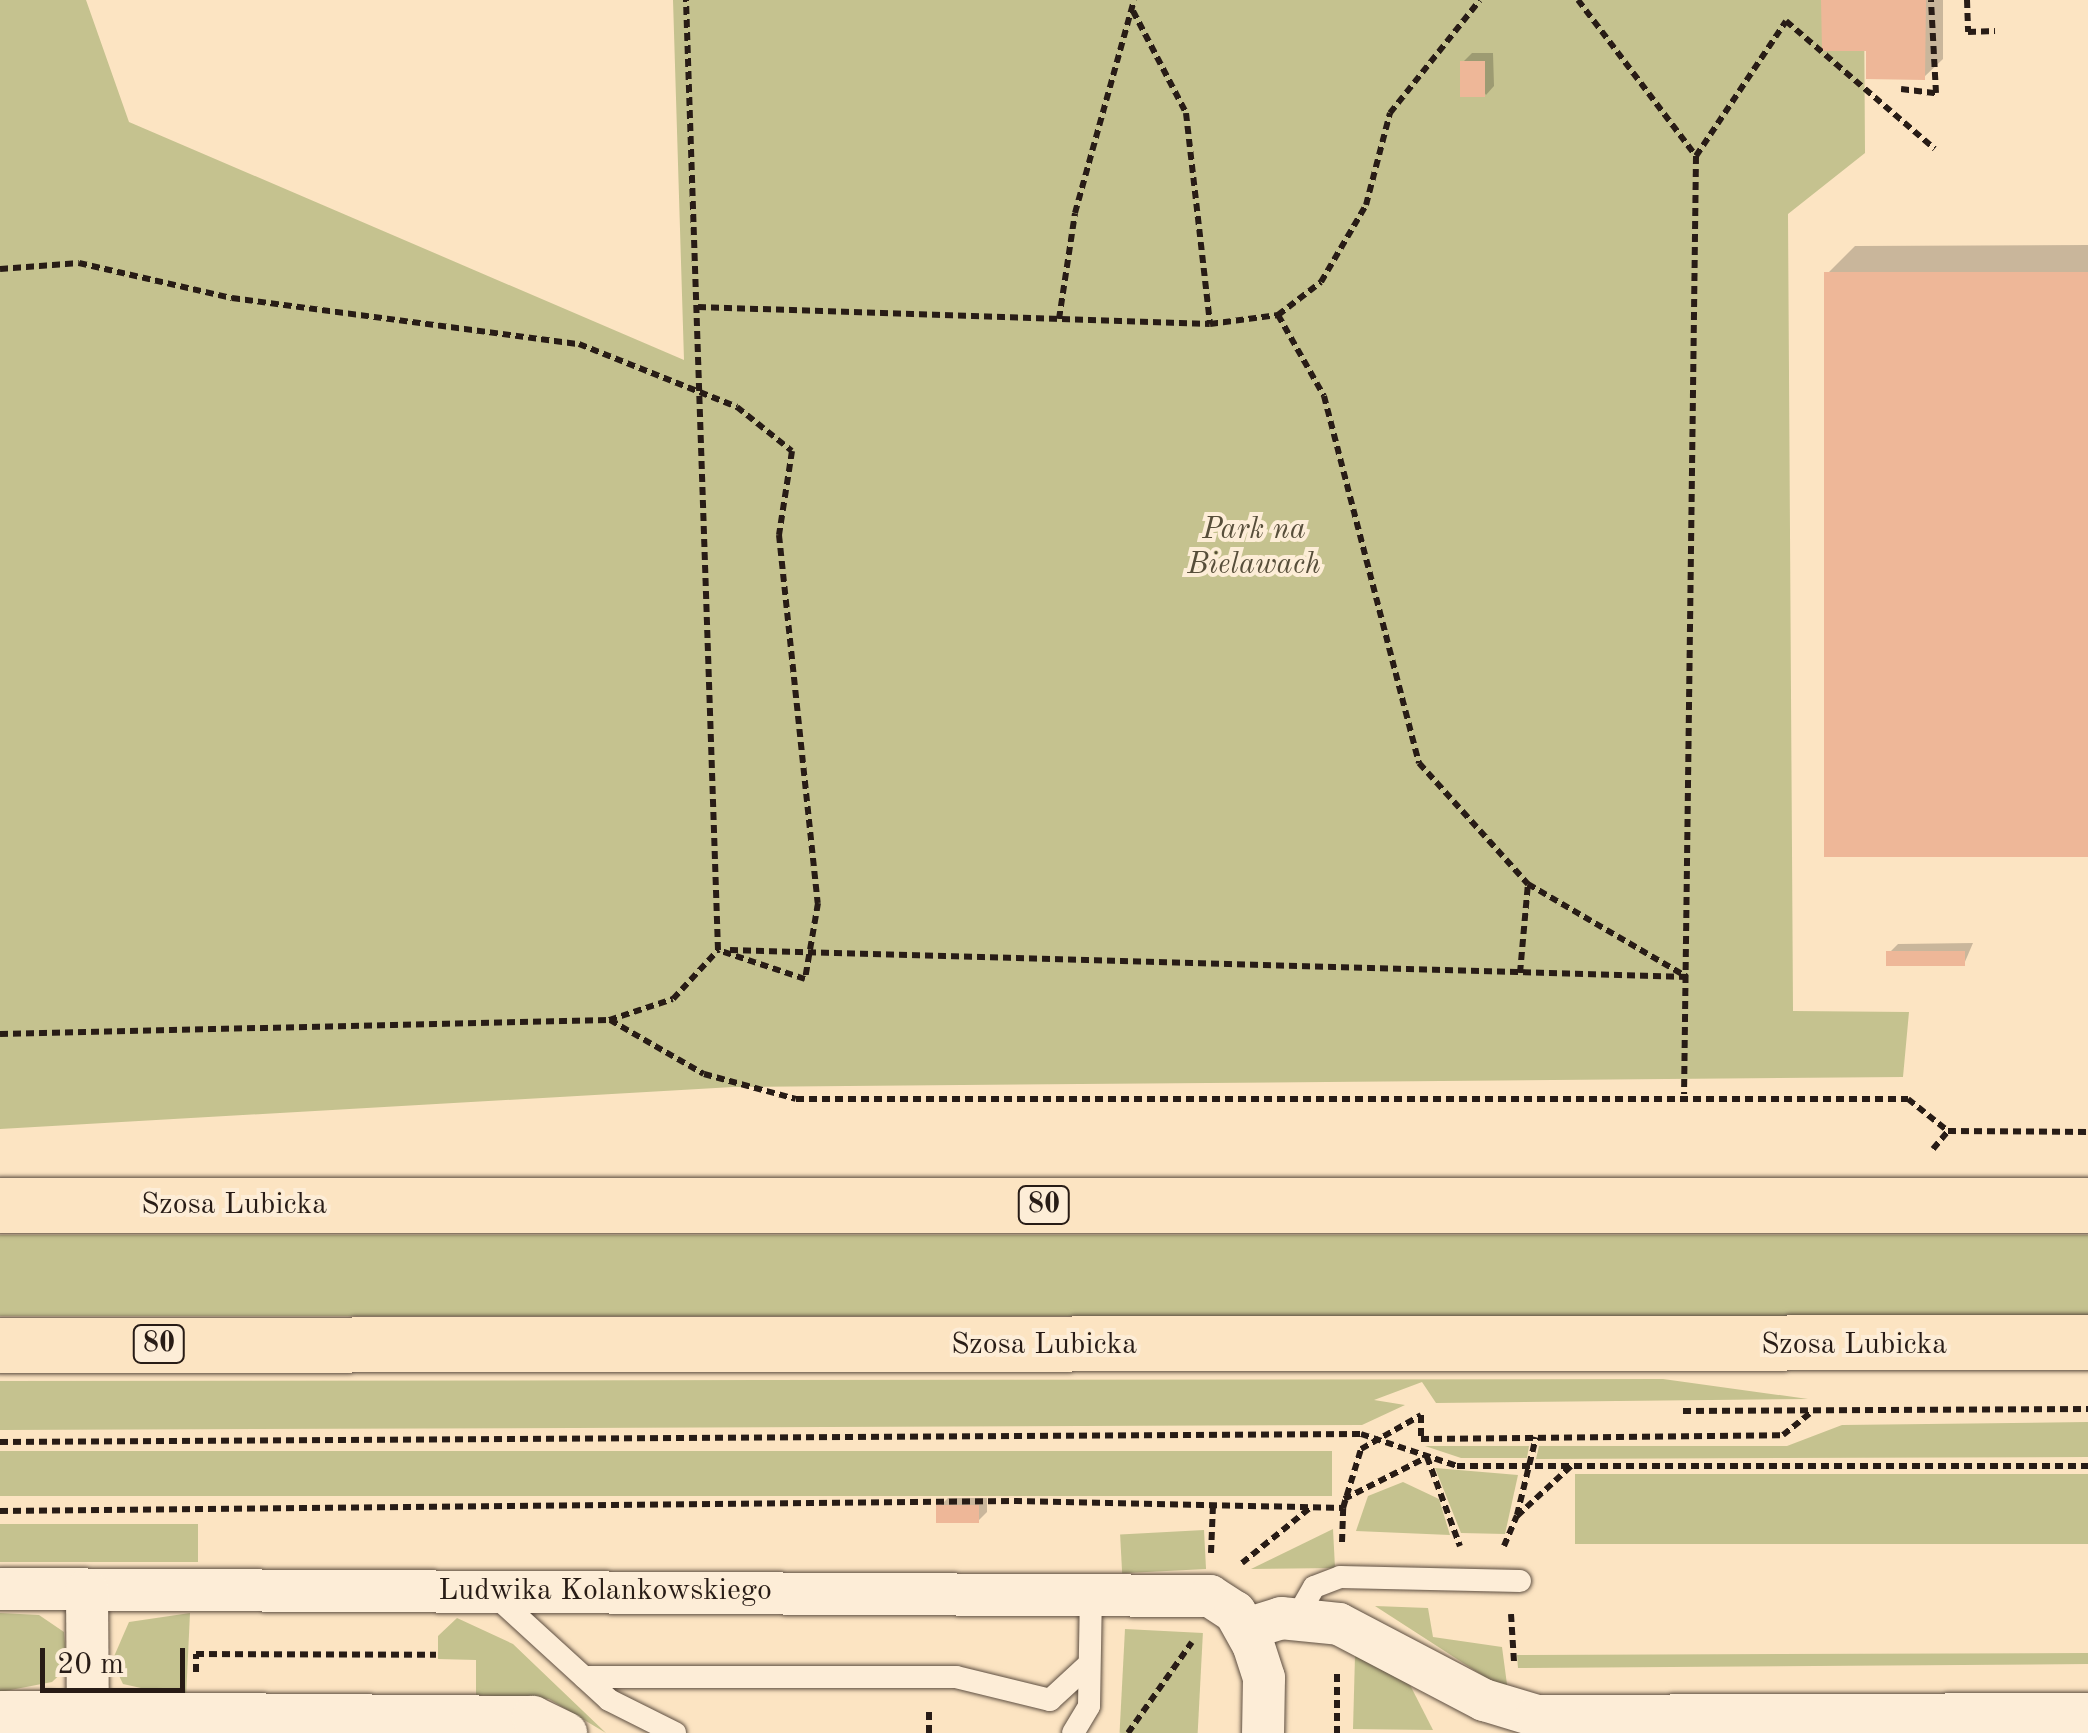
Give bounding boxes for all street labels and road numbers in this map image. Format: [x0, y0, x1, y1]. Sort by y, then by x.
road number: 80 [1016, 1182, 1072, 1228]
street label: Szosa Lubicka [141, 1187, 327, 1223]
road number: 80 [132, 1321, 186, 1367]
street label: Szosa Lubicka [951, 1327, 1137, 1363]
street label: Szosa Lubicka [1761, 1327, 1947, 1363]
street label: Ludwika Kolankowskiego [438, 1573, 772, 1609]

